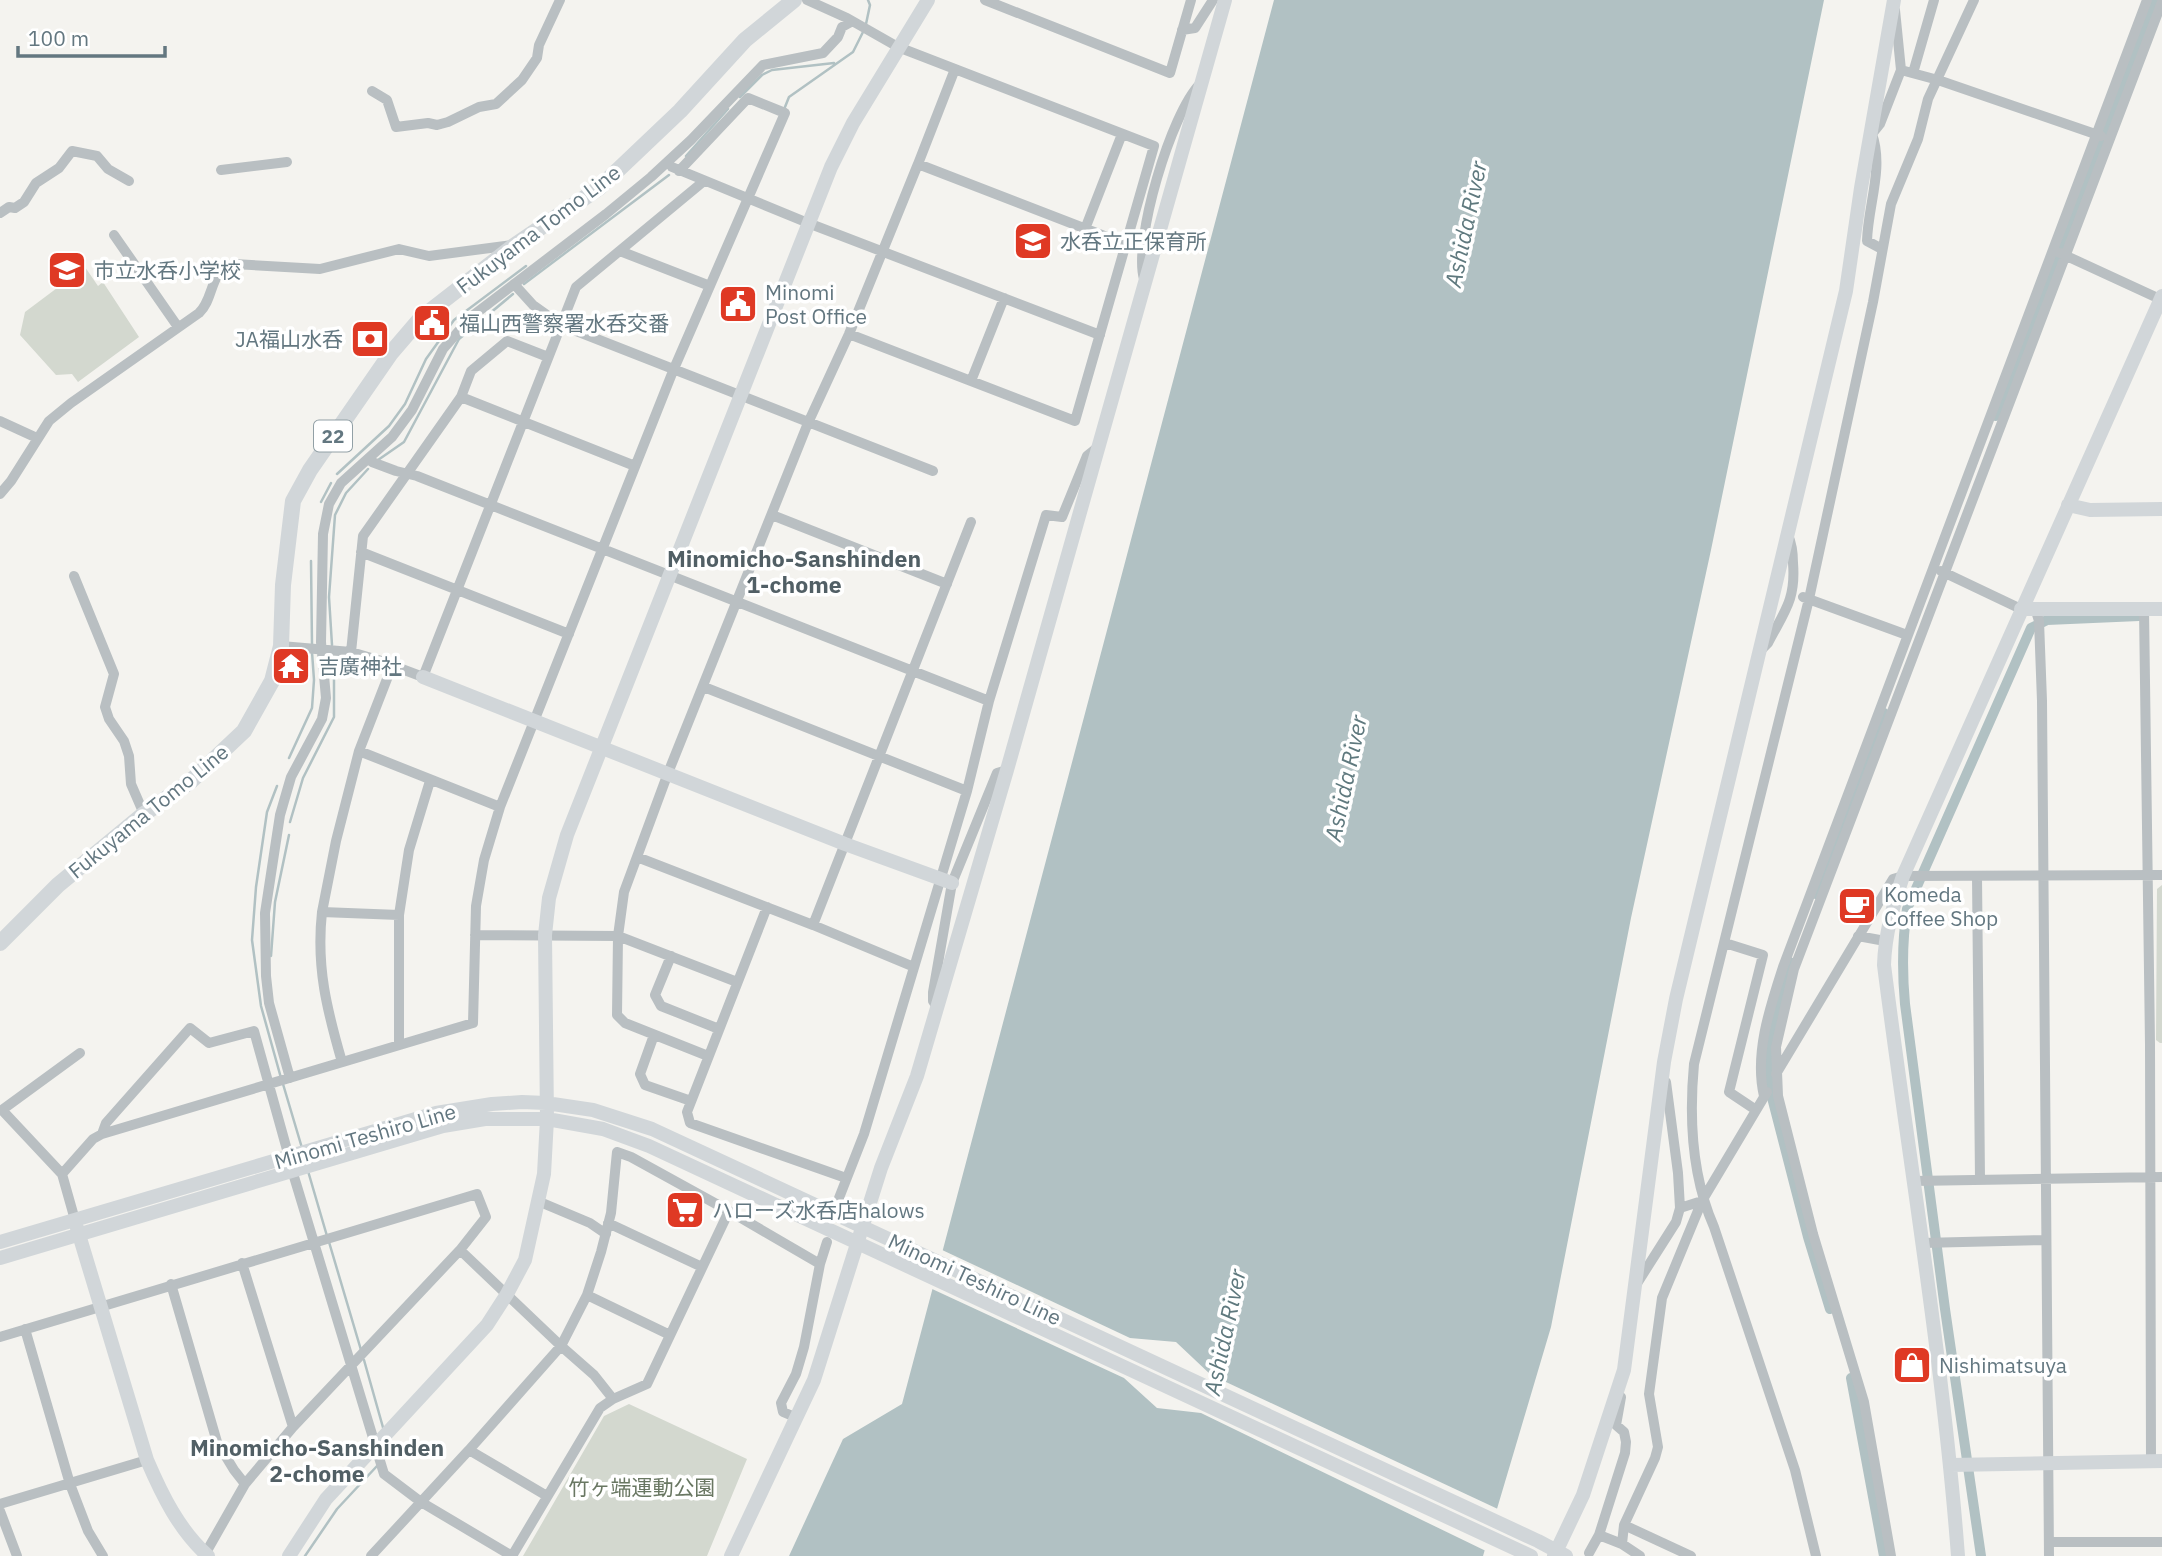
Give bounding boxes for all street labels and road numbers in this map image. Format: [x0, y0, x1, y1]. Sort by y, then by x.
street label: Fukuyama Tomo Line [450, 158, 626, 300]
road number: 22 [314, 420, 352, 452]
street label: Fukuyama Tomo Line [62, 738, 234, 884]
street label: Minomi Teshiro Line [271, 1097, 459, 1175]
street label: Minomi Teshiro Line [884, 1227, 1066, 1331]

